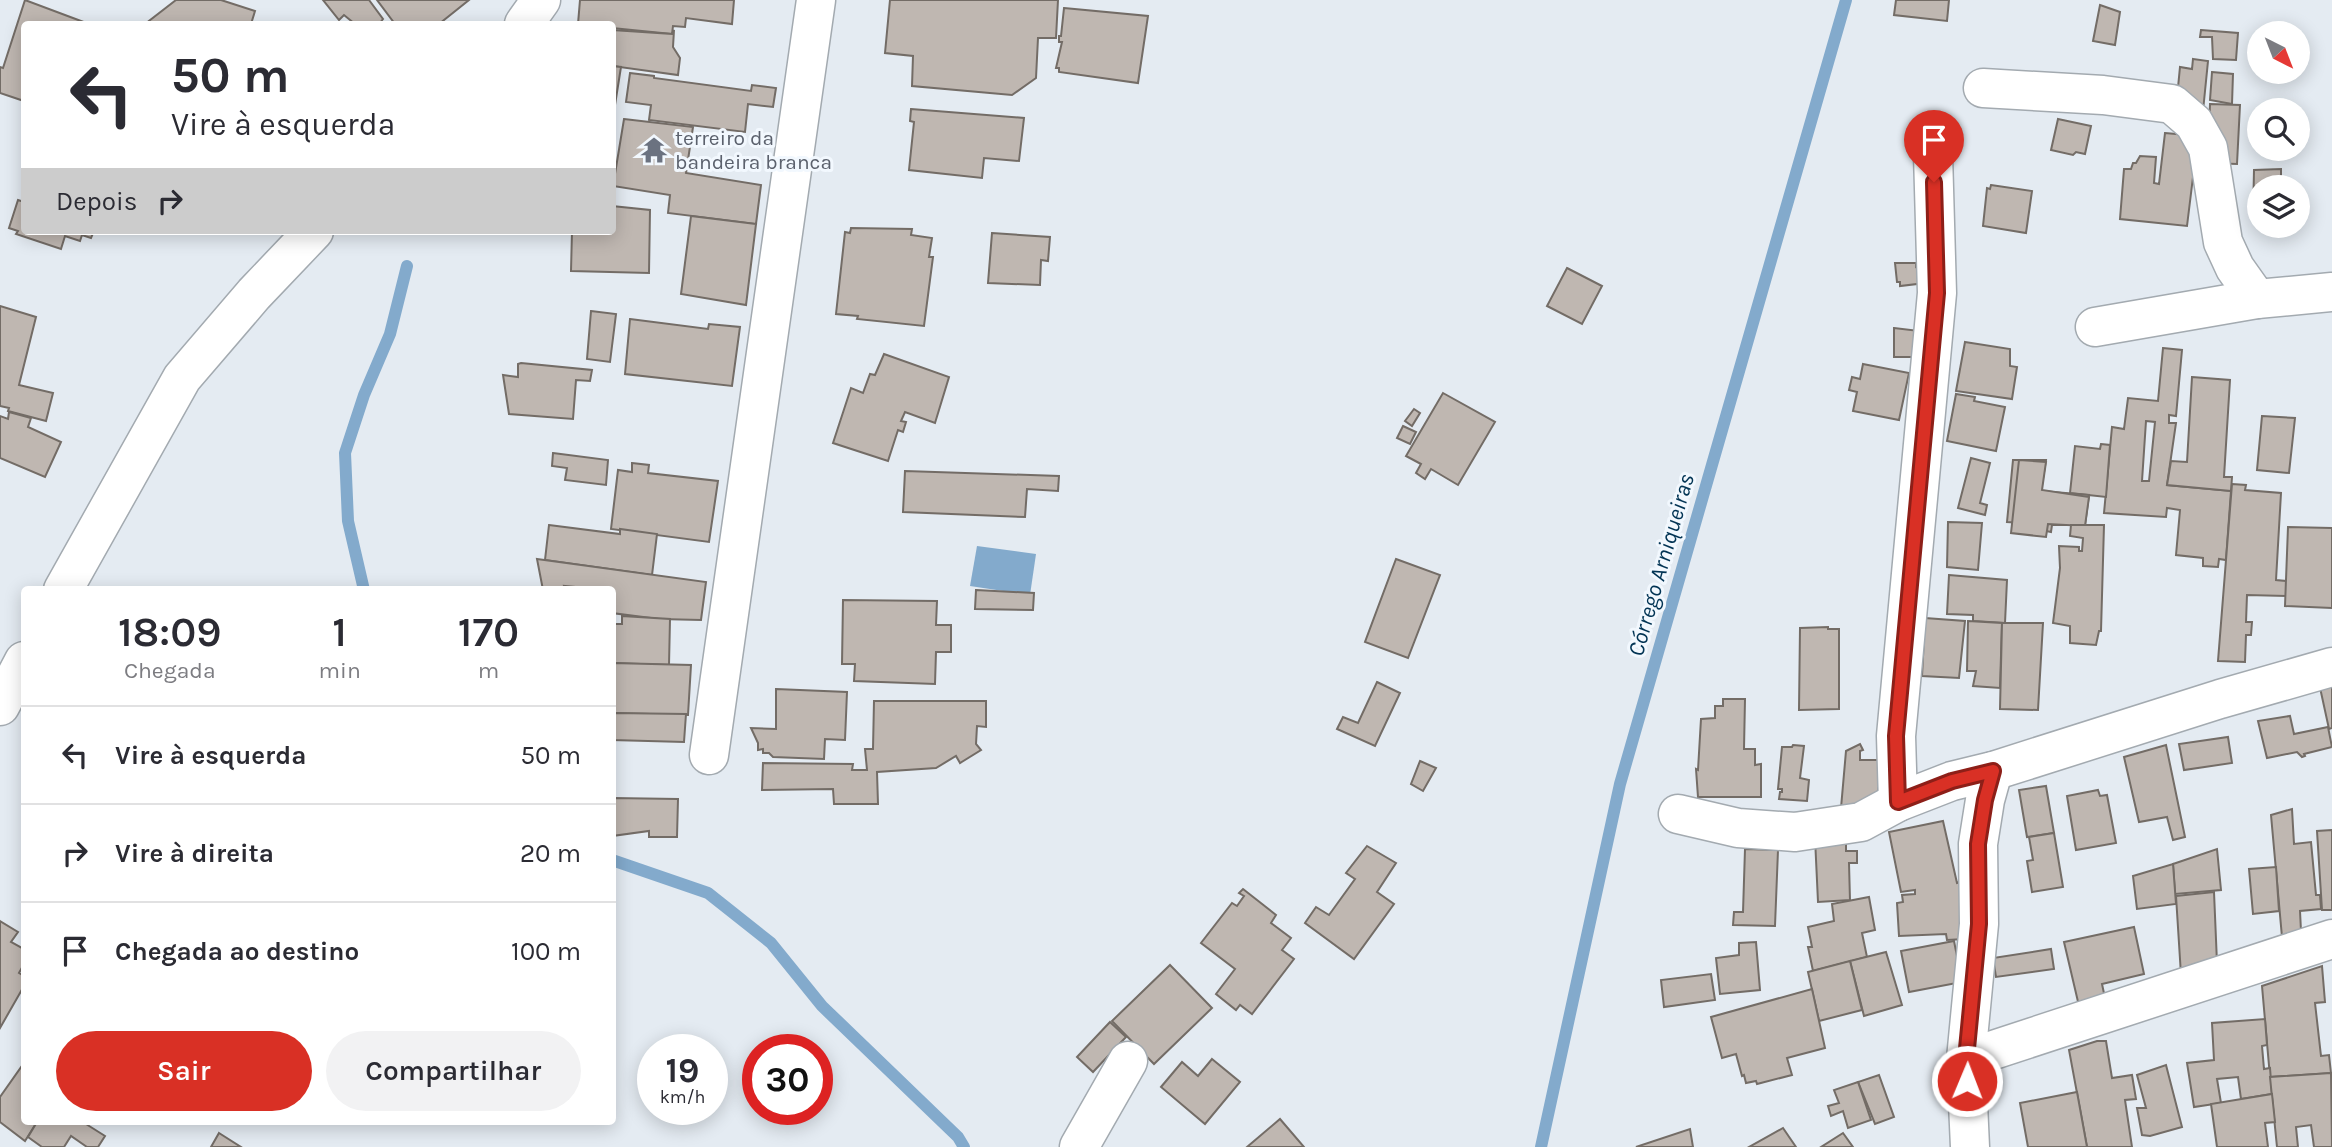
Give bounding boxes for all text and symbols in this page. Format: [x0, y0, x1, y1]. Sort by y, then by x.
north arrow [2247, 21, 2310, 84]
map controls [2247, 21, 2310, 238]
text: 50 m [171, 47, 289, 104]
icon: left [56, 49, 147, 140]
button: search [2247, 98, 2310, 161]
text: Vire à esquerda [171, 106, 395, 143]
pin [1904, 110, 1964, 182]
icon: arrive [1915, 121, 1953, 159]
place label: terreiro da bandeira branca [675, 126, 832, 174]
temple icon: terreiro da bandeira branca [639, 135, 669, 165]
button: layers [2247, 175, 2310, 238]
icon: right [151, 182, 189, 220]
text: Depois [56, 186, 137, 217]
water label: Córrego Arniqueiras [1622, 471, 1700, 659]
text: 18:09 [118, 607, 222, 657]
text: 1 [332, 607, 347, 657]
text: 170 [458, 607, 519, 657]
text: Chegada [124, 657, 216, 684]
text: min [319, 657, 361, 684]
text: m [478, 657, 499, 684]
icon: left [56, 736, 94, 774]
text: Vire à esquerda [115, 740, 306, 771]
text: 50 m [520, 740, 581, 771]
icon: right [56, 834, 94, 872]
text: Vire à direita [115, 838, 274, 869]
text: 20 m [520, 838, 581, 869]
icon: arrive [56, 932, 94, 970]
text: Chegada ao destino [115, 936, 359, 967]
text: 100 m [511, 936, 581, 967]
button: Sair [56, 1031, 312, 1111]
button: Compartilhar [326, 1031, 581, 1111]
speed limit sign: 30 [742, 1034, 833, 1125]
position arrow [1930, 1044, 2004, 1118]
text: 19 [666, 1050, 699, 1091]
text: km/h [660, 1086, 705, 1108]

